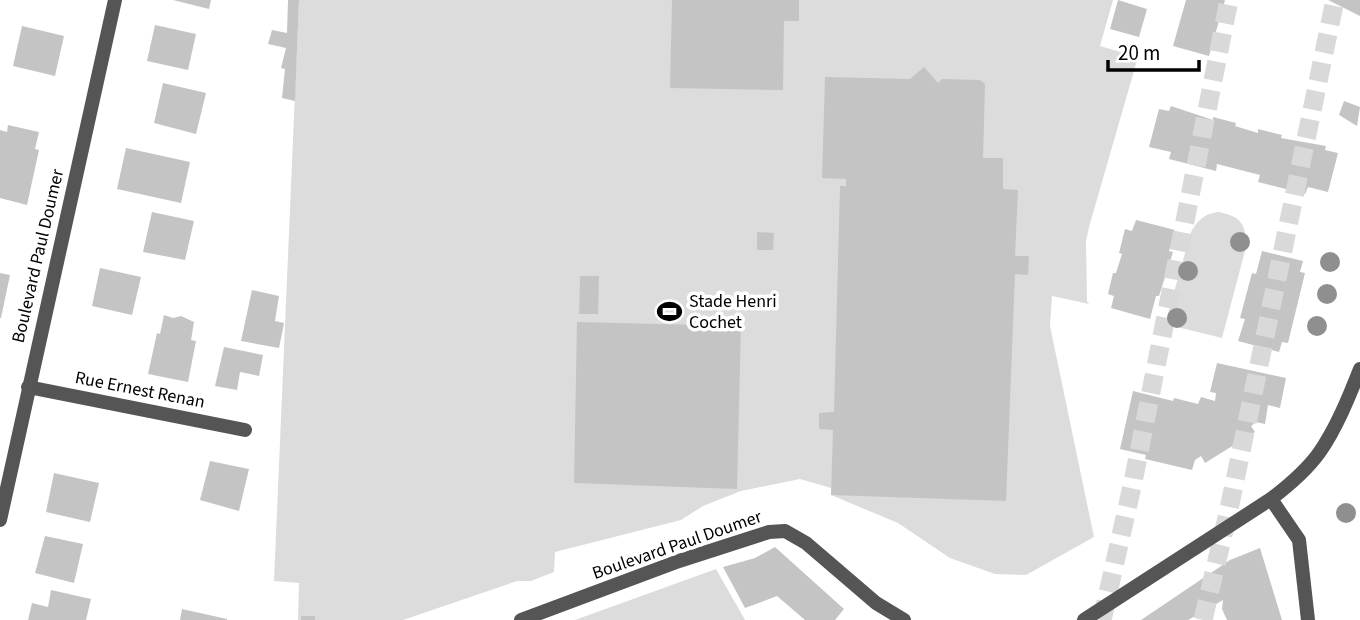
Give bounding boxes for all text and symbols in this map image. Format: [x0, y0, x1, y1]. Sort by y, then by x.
scale bar [1108, 28, 1199, 72]
text: 20 m [1118, 38, 1160, 68]
street label: Boulevard Paul Doumer [6, 166, 70, 345]
place label: Stade Henri Cochet [689, 289, 777, 335]
sports icon: Stade Henri Cochet [655, 297, 683, 325]
street label: Rue Ernest Renan [73, 365, 207, 415]
street label: Boulevard Paul Doumer [589, 504, 766, 586]

